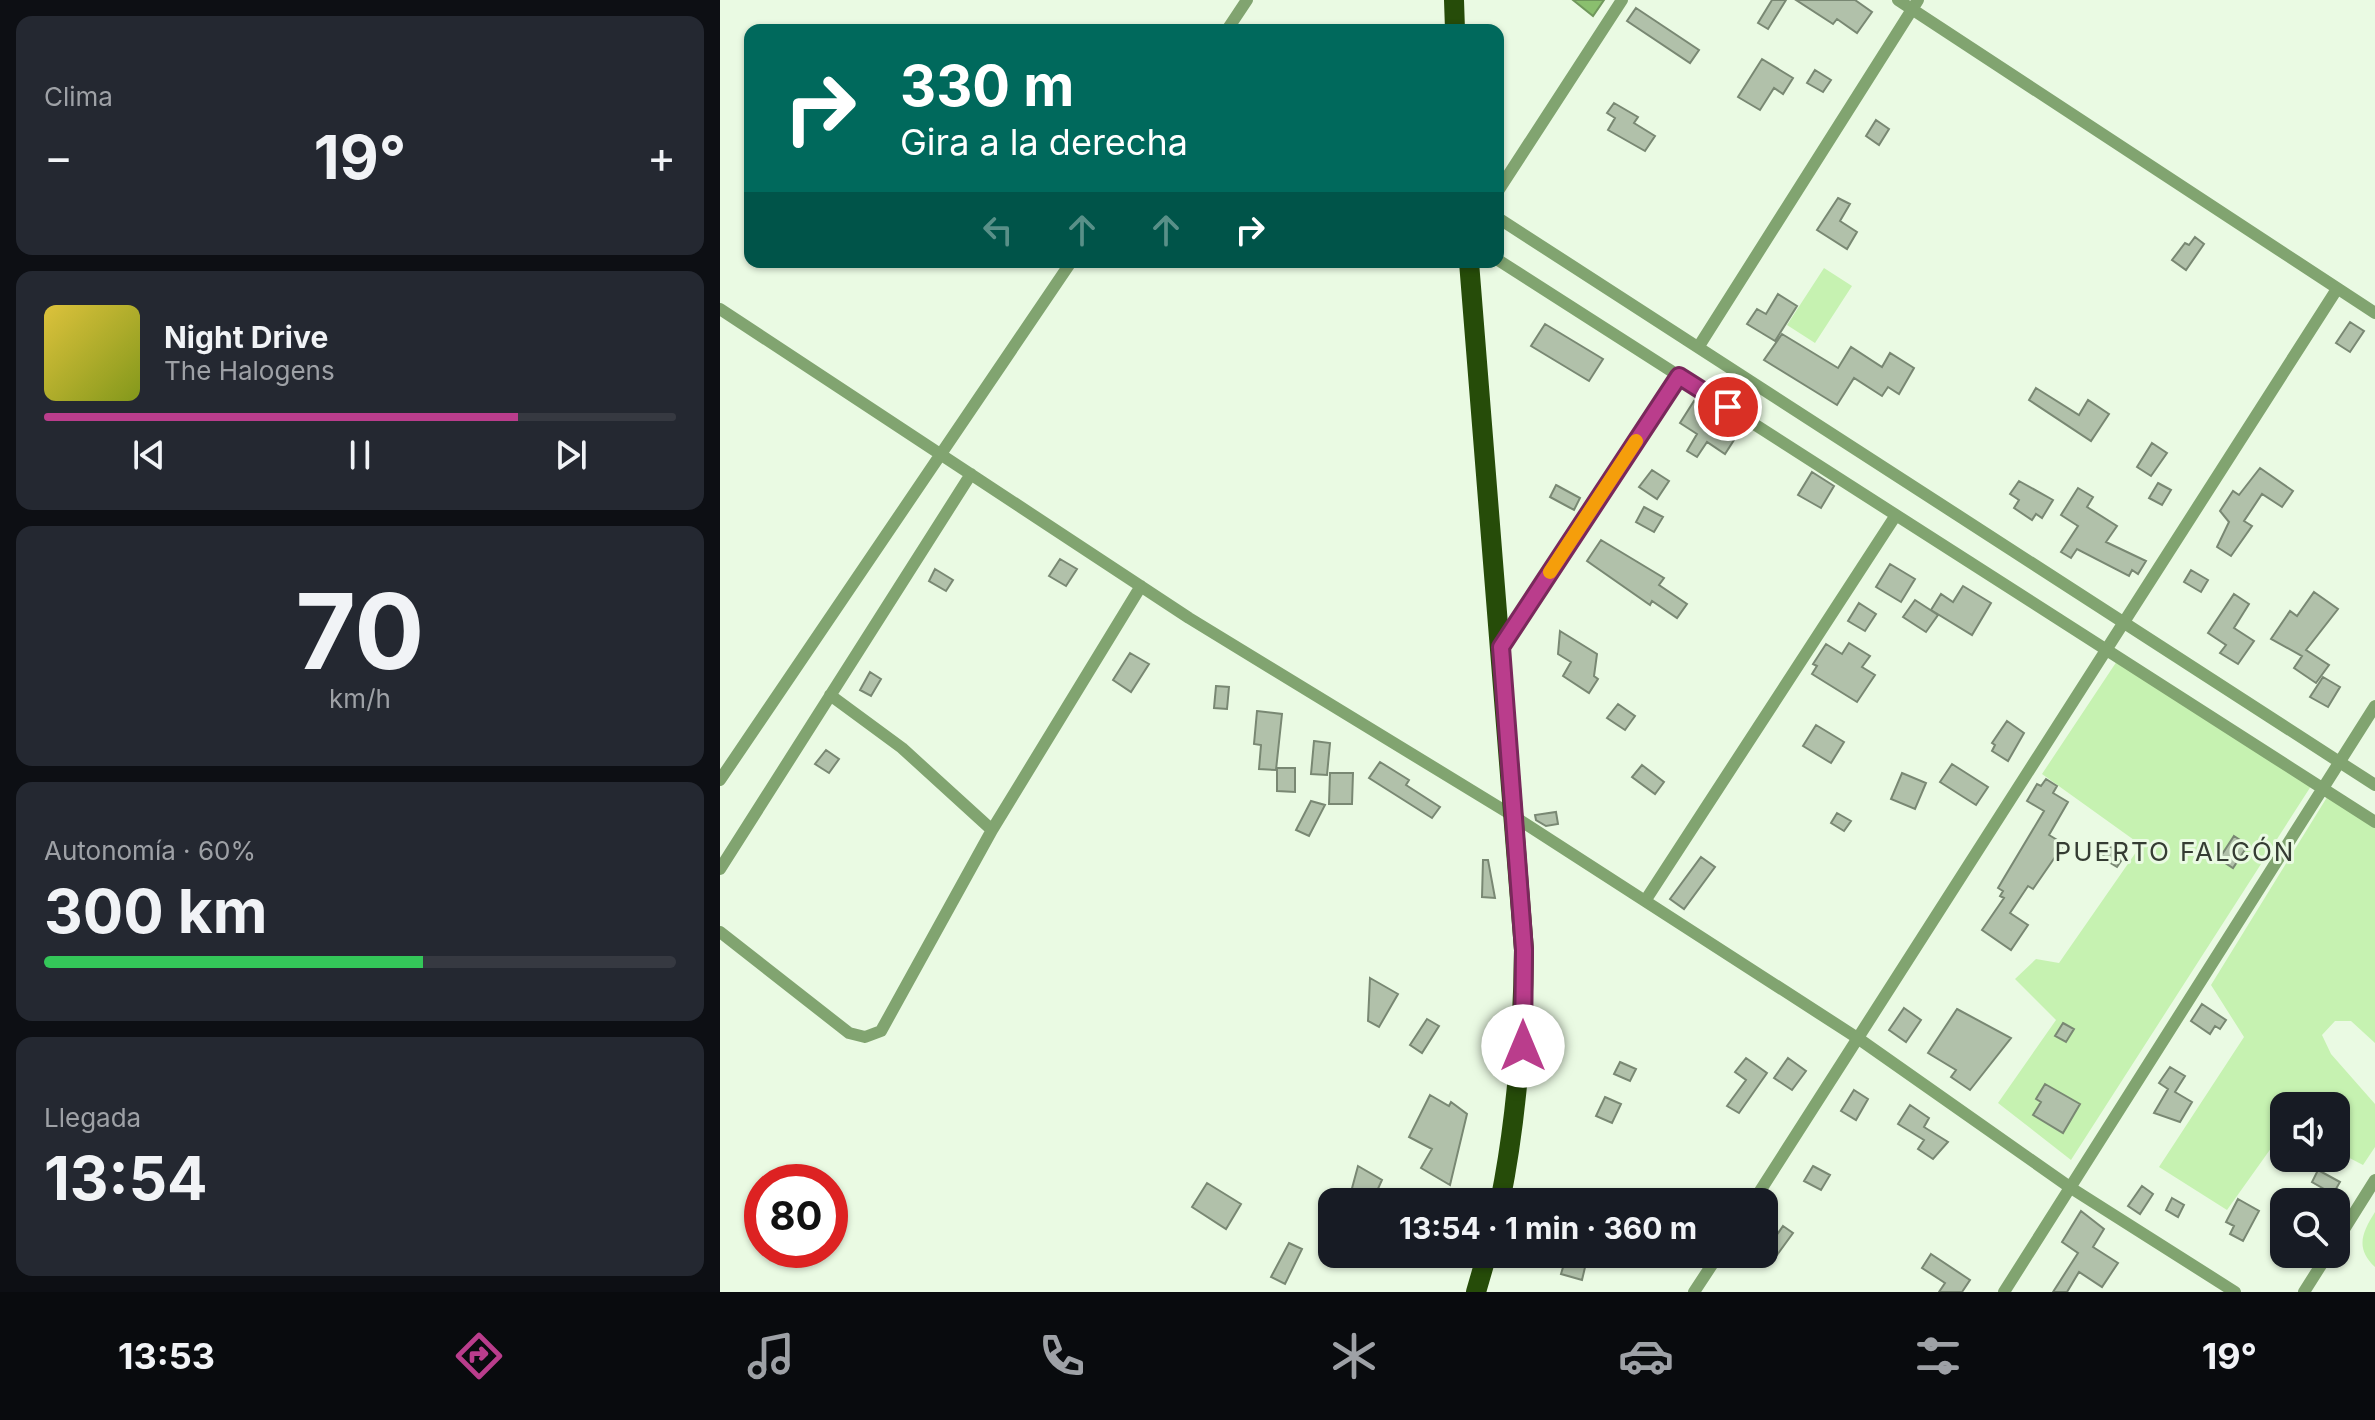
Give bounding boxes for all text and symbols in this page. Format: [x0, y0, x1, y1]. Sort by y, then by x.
text: 330 m [900, 52, 1074, 120]
icon: right [768, 56, 872, 160]
text: Clima [44, 81, 113, 112]
text: Gira a la derecha [900, 120, 1188, 164]
text: 19° [314, 121, 406, 193]
text: − [44, 130, 73, 184]
text: + [647, 130, 676, 184]
icon: left [976, 208, 1020, 252]
icon: ahead [1060, 208, 1104, 252]
icon: ahead [1144, 208, 1188, 252]
icon: right [1228, 208, 1272, 252]
text: Night Drive [164, 319, 328, 355]
text: The Halogens [164, 355, 335, 386]
pin [1694, 373, 1762, 441]
icon: arrive [1706, 385, 1750, 429]
icon: previous [127, 433, 171, 477]
icon: pause [338, 433, 382, 477]
icon: next [549, 433, 593, 477]
text: 70 [296, 568, 424, 694]
text: km/h [329, 683, 391, 714]
text: Autonomía · 60% [44, 835, 256, 866]
district label: PUERTO FALCÓN [2055, 836, 2295, 867]
text: 300 km [44, 875, 267, 947]
position arrow [1481, 1004, 1565, 1088]
map controls [2270, 1092, 2350, 1268]
button: sound [2270, 1092, 2350, 1172]
text: Llegada [44, 1102, 141, 1133]
text: 13:54 [44, 1142, 208, 1214]
speed limit sign: 80 [744, 1164, 848, 1268]
button: search [2270, 1188, 2350, 1268]
text: 13:54 · 1 min · 360 m [1399, 1210, 1697, 1246]
icon: directions [451, 1328, 507, 1384]
icon: music [743, 1328, 799, 1384]
icon: phone [1034, 1328, 1090, 1384]
icon: climate [1326, 1328, 1382, 1384]
icon: car [1618, 1328, 1674, 1384]
icon: filters [1910, 1328, 1966, 1384]
text: 13:53 [118, 1334, 215, 1378]
text: 19° [2202, 1334, 2257, 1378]

